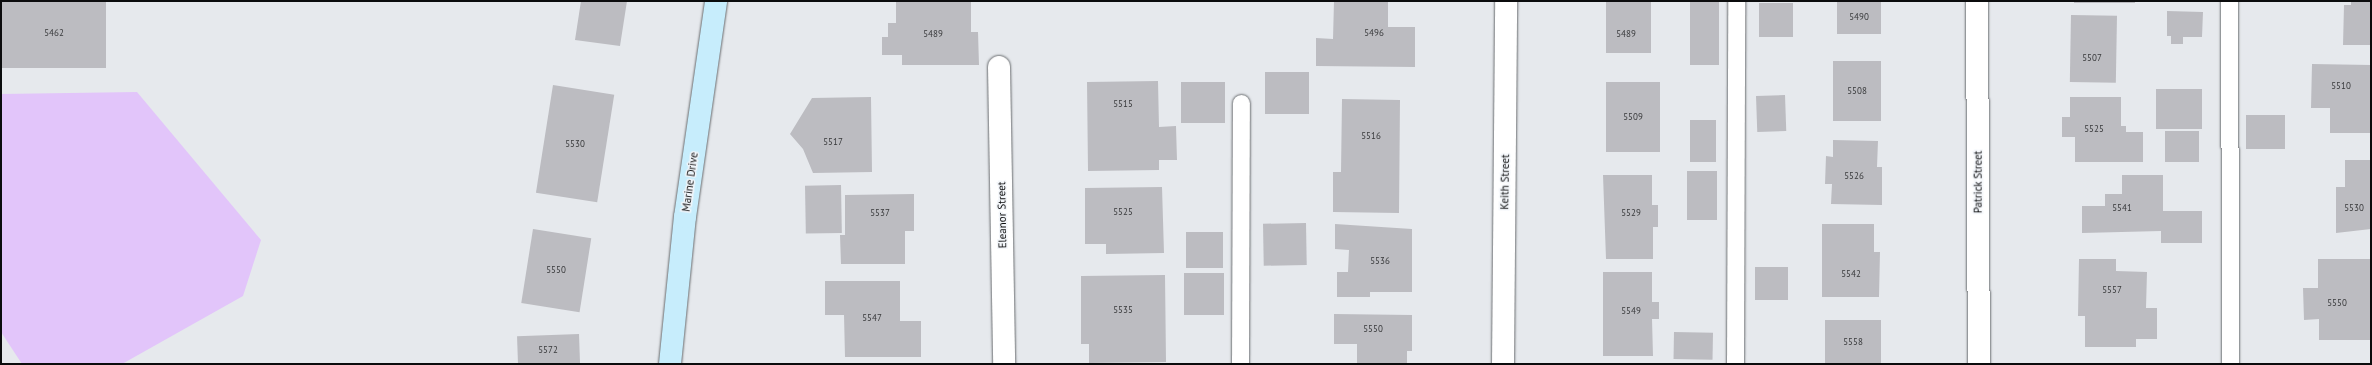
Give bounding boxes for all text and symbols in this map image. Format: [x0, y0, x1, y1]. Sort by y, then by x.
house number: 5490 [1849, 12, 1869, 22]
house number: 5462 [44, 28, 64, 38]
house number: 5496 [1364, 28, 1384, 38]
house number: 5489 [923, 29, 943, 39]
house number: 5489 [1616, 29, 1636, 39]
house number: 5507 [2082, 53, 2102, 63]
house number: 5510 [2331, 81, 2351, 91]
house number: 5508 [1847, 86, 1867, 96]
house number: 5515 [1113, 99, 1133, 109]
house number: 5509 [1623, 112, 1643, 122]
house number: 5525 [2084, 124, 2104, 134]
house number: 5516 [1361, 131, 1381, 141]
house number: 5517 [823, 137, 843, 147]
house number: 5530 [565, 139, 585, 149]
street label: Marine Drive [679, 151, 701, 213]
street label: Patrick Street [1971, 151, 1985, 213]
street label: Keith Street [1498, 154, 1512, 210]
house number: 5526 [1844, 171, 1864, 181]
street label: Eleanor Street [995, 181, 1009, 249]
house number: 5541 [2112, 203, 2132, 213]
house number: 5530 [2344, 203, 2364, 213]
house number: 5525 [1113, 207, 1133, 217]
house number: 5537 [870, 208, 890, 218]
house number: 5529 [1621, 208, 1641, 218]
house number: 5536 [1370, 256, 1390, 266]
house number: 5550 [546, 265, 566, 275]
house number: 5542 [1841, 269, 1861, 279]
house number: 5557 [2102, 285, 2122, 295]
house number: 5550 [2327, 298, 2347, 308]
house number: 5535 [1113, 305, 1133, 315]
house number: 5549 [1621, 306, 1641, 316]
house number: 5547 [862, 313, 882, 323]
house number: 5550 [1363, 324, 1383, 334]
house number: 5558 [1843, 337, 1863, 347]
house number: 5572 [538, 345, 558, 355]

